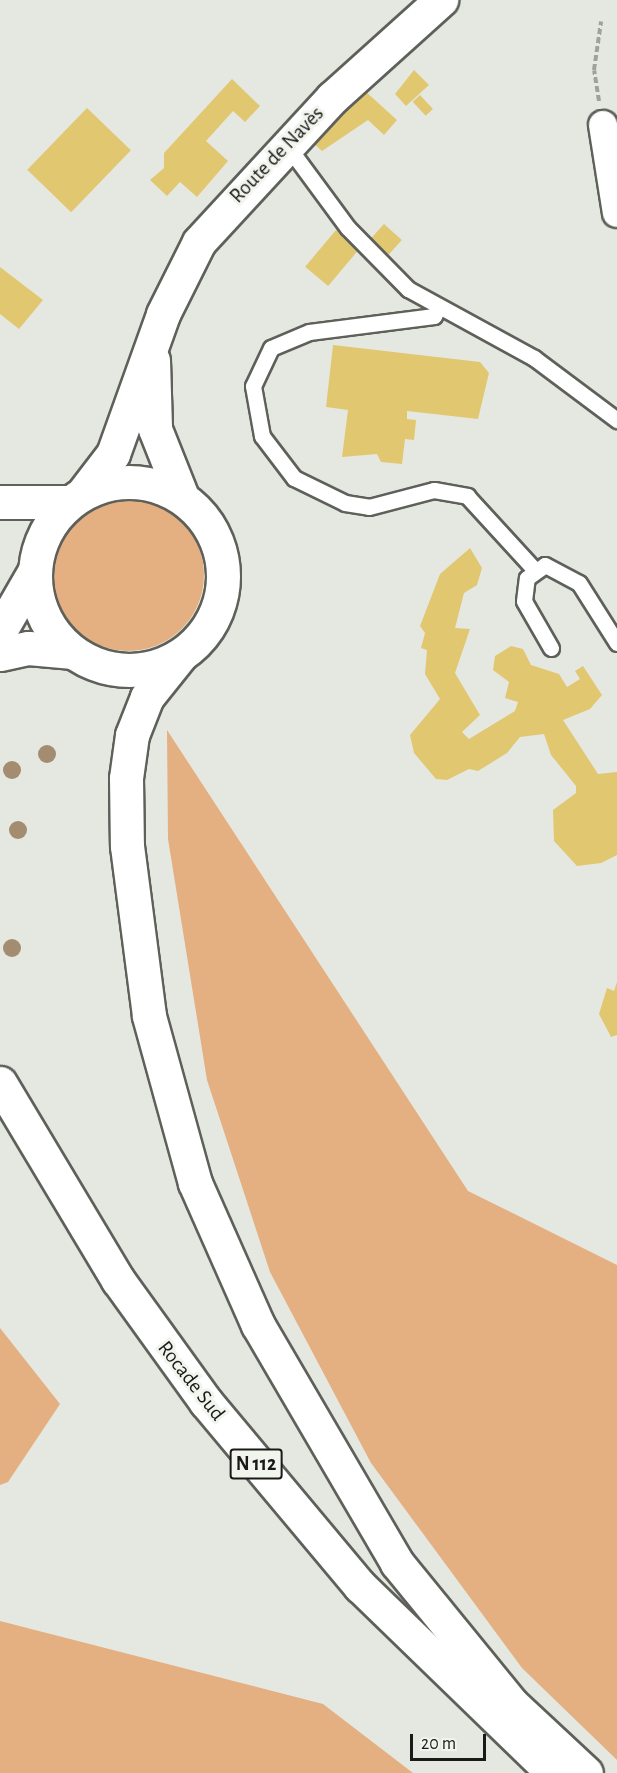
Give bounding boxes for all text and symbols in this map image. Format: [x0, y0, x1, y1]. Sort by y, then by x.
street label: Route de Navès [225, 101, 329, 209]
street label: Rocade Sud [152, 1336, 230, 1426]
road number: N 112 [229, 1447, 283, 1481]
scale bar [413, 1722, 490, 1760]
text: 20 m [421, 1735, 456, 1753]

